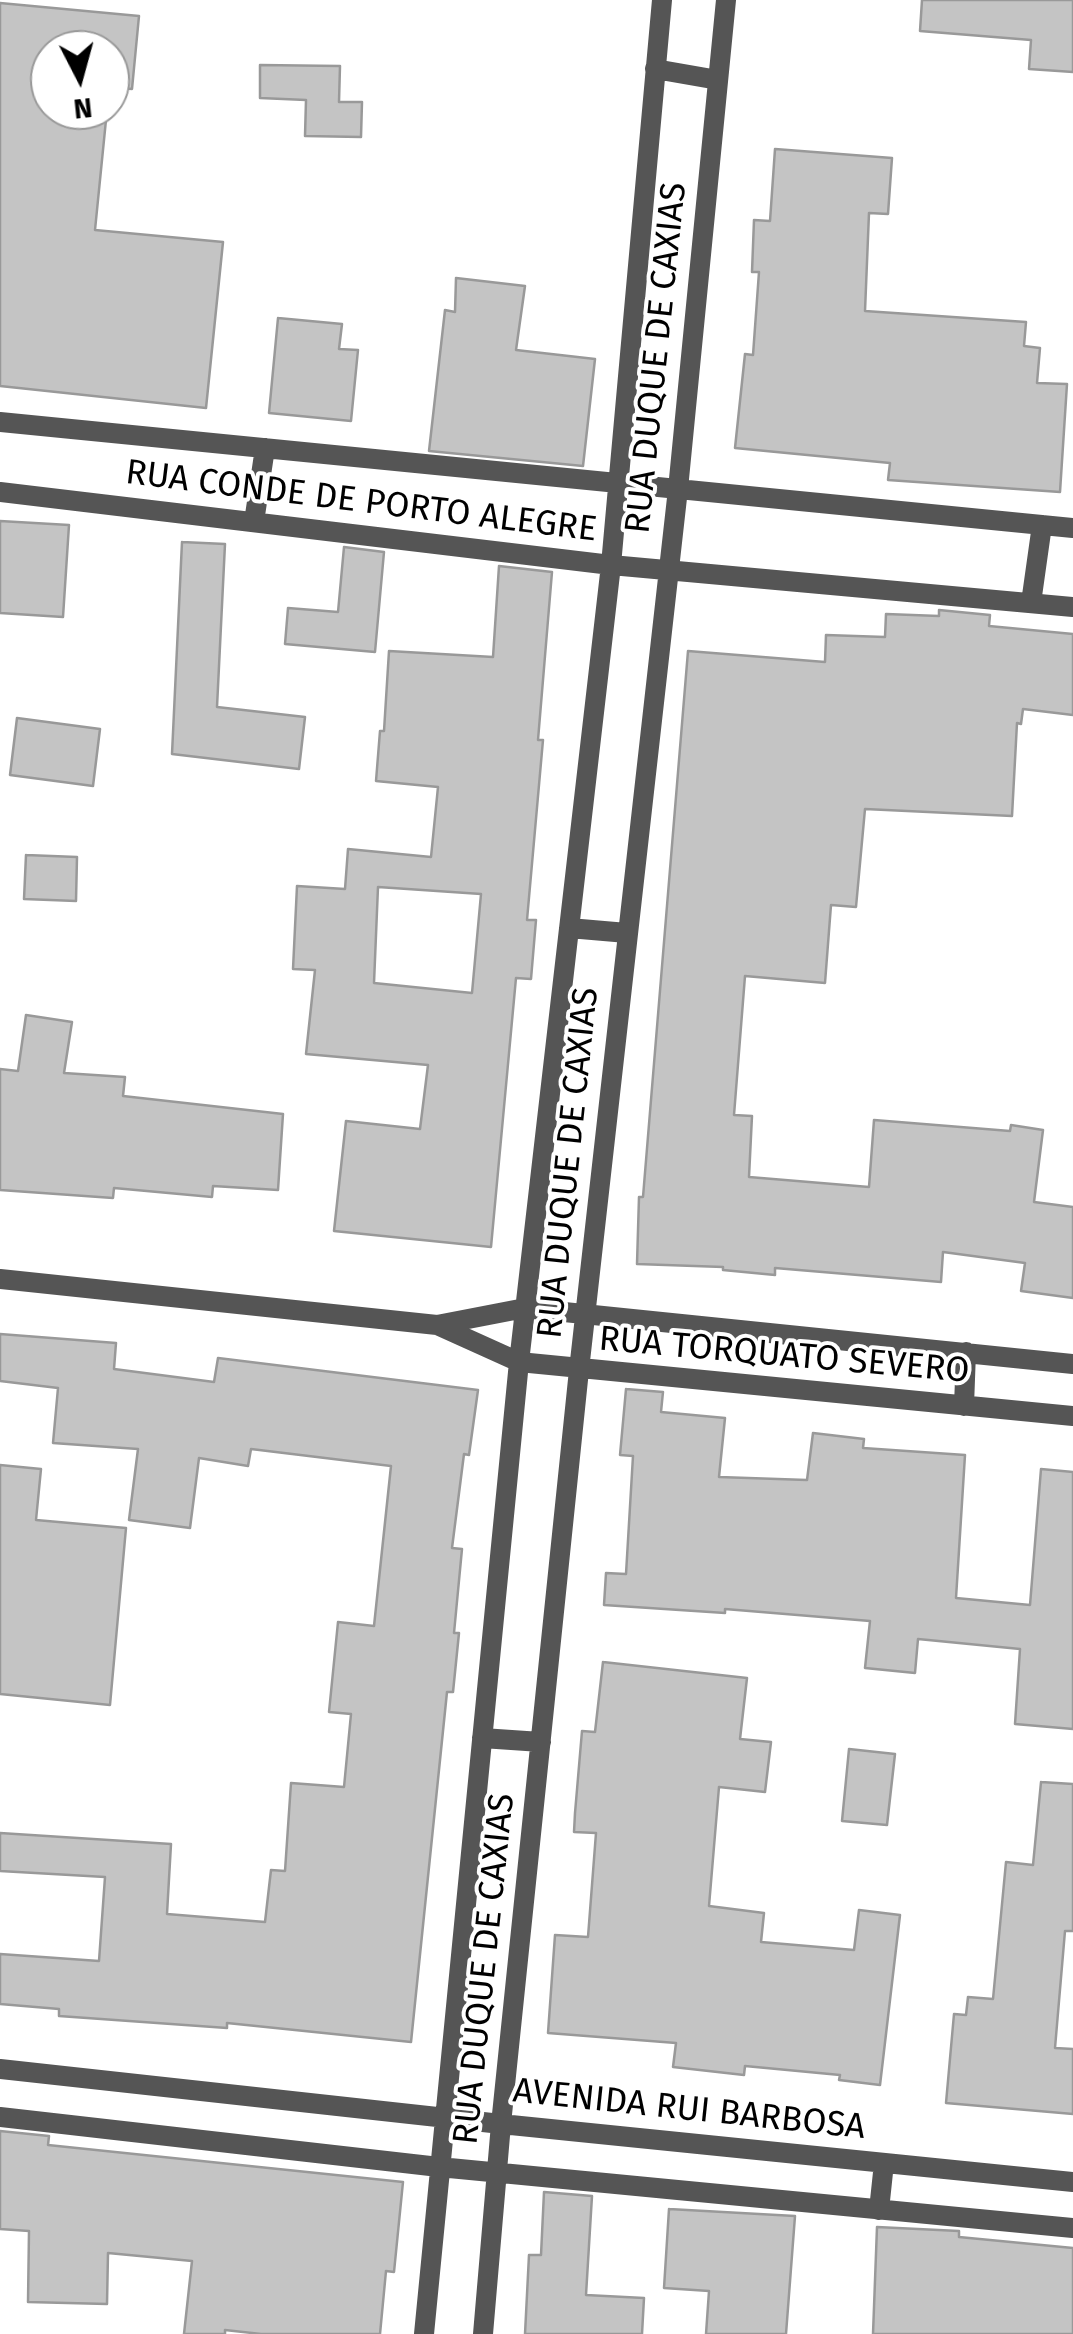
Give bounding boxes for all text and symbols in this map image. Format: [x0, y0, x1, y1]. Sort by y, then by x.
north arrow [30, 30, 130, 130]
text: N [72, 91, 94, 126]
street label: RUA DUQUE DE CAXIAS [618, 180, 696, 536]
street label: RUA CONDE DE PORTO ALEGRE [123, 452, 599, 552]
street label: RUA DUQUE DE CAXIAS [530, 985, 608, 1341]
street label: RUA TORQUATO SEVERO [597, 1319, 971, 1393]
street label: RUA DUQUE DE CAXIAS [446, 1791, 524, 2147]
street label: AVENIDA RUI BARBOSA [511, 2071, 867, 2149]

